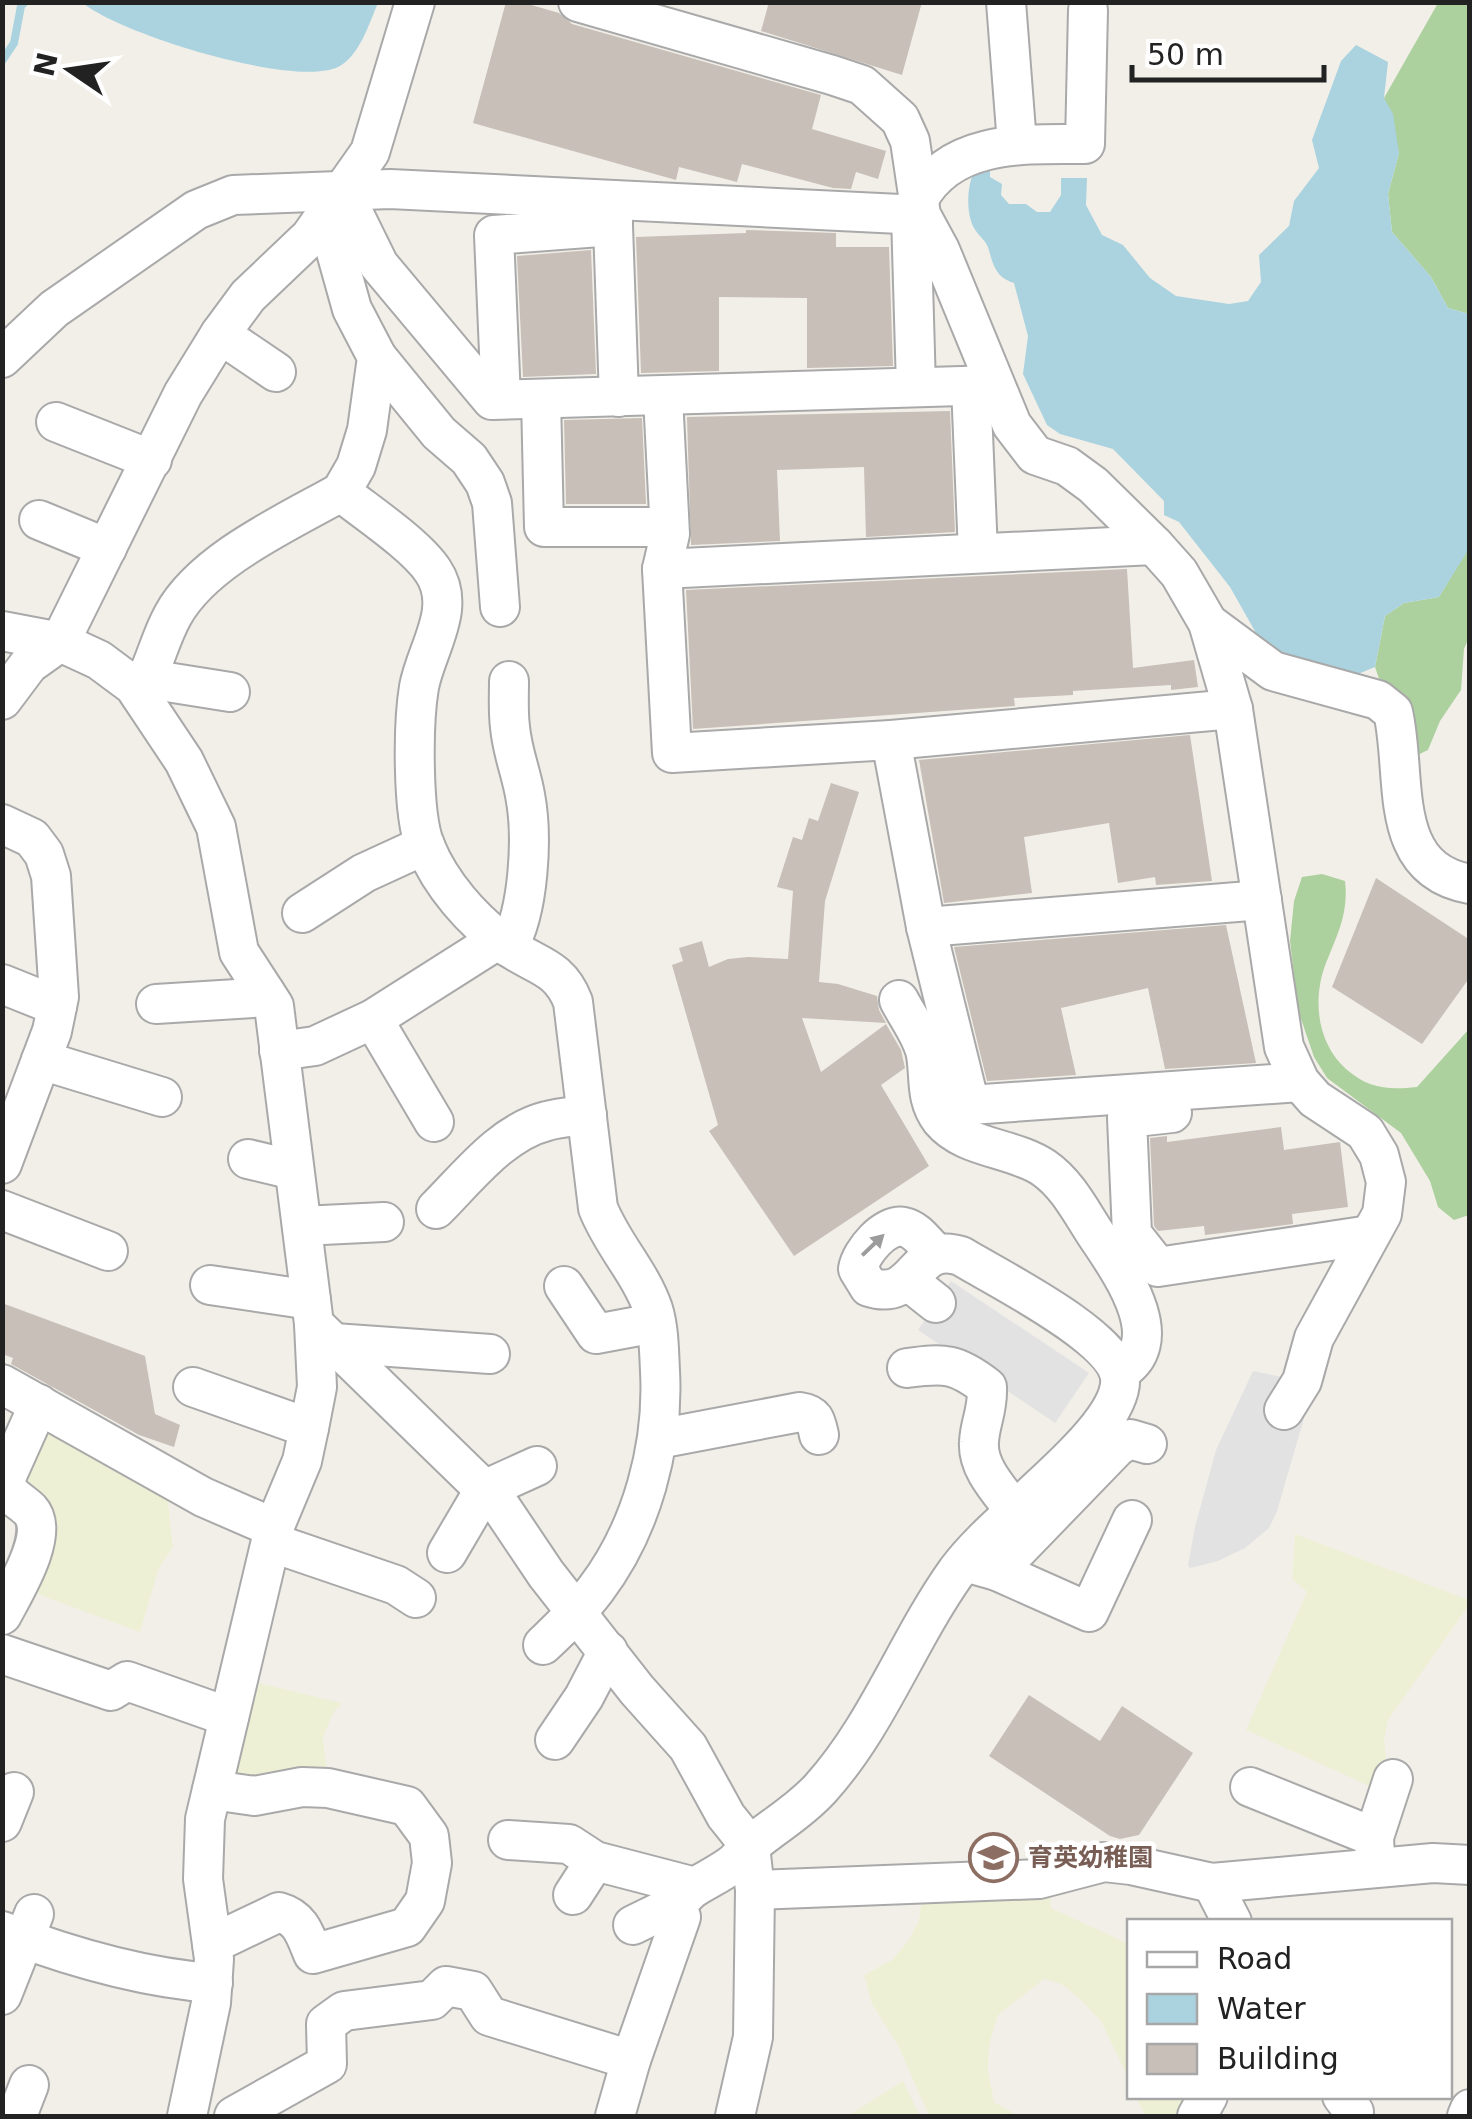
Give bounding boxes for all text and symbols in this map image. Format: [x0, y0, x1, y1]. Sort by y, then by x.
north arrow [20, 20, 120, 120]
scale bar [1132, 20, 1324, 82]
text: 50 m [1147, 37, 1224, 72]
text: N [27, 49, 65, 80]
one-way arrow [861, 1233, 885, 1257]
school or university icon: 育英幼稚園 [967, 1831, 1019, 1883]
place label: 育英幼稚園 [1028, 1843, 1153, 1872]
legend [1127, 1919, 1452, 2099]
text: Road [1217, 1941, 1292, 1976]
text: Water [1217, 1991, 1306, 2026]
text: Building [1217, 2041, 1339, 2076]

